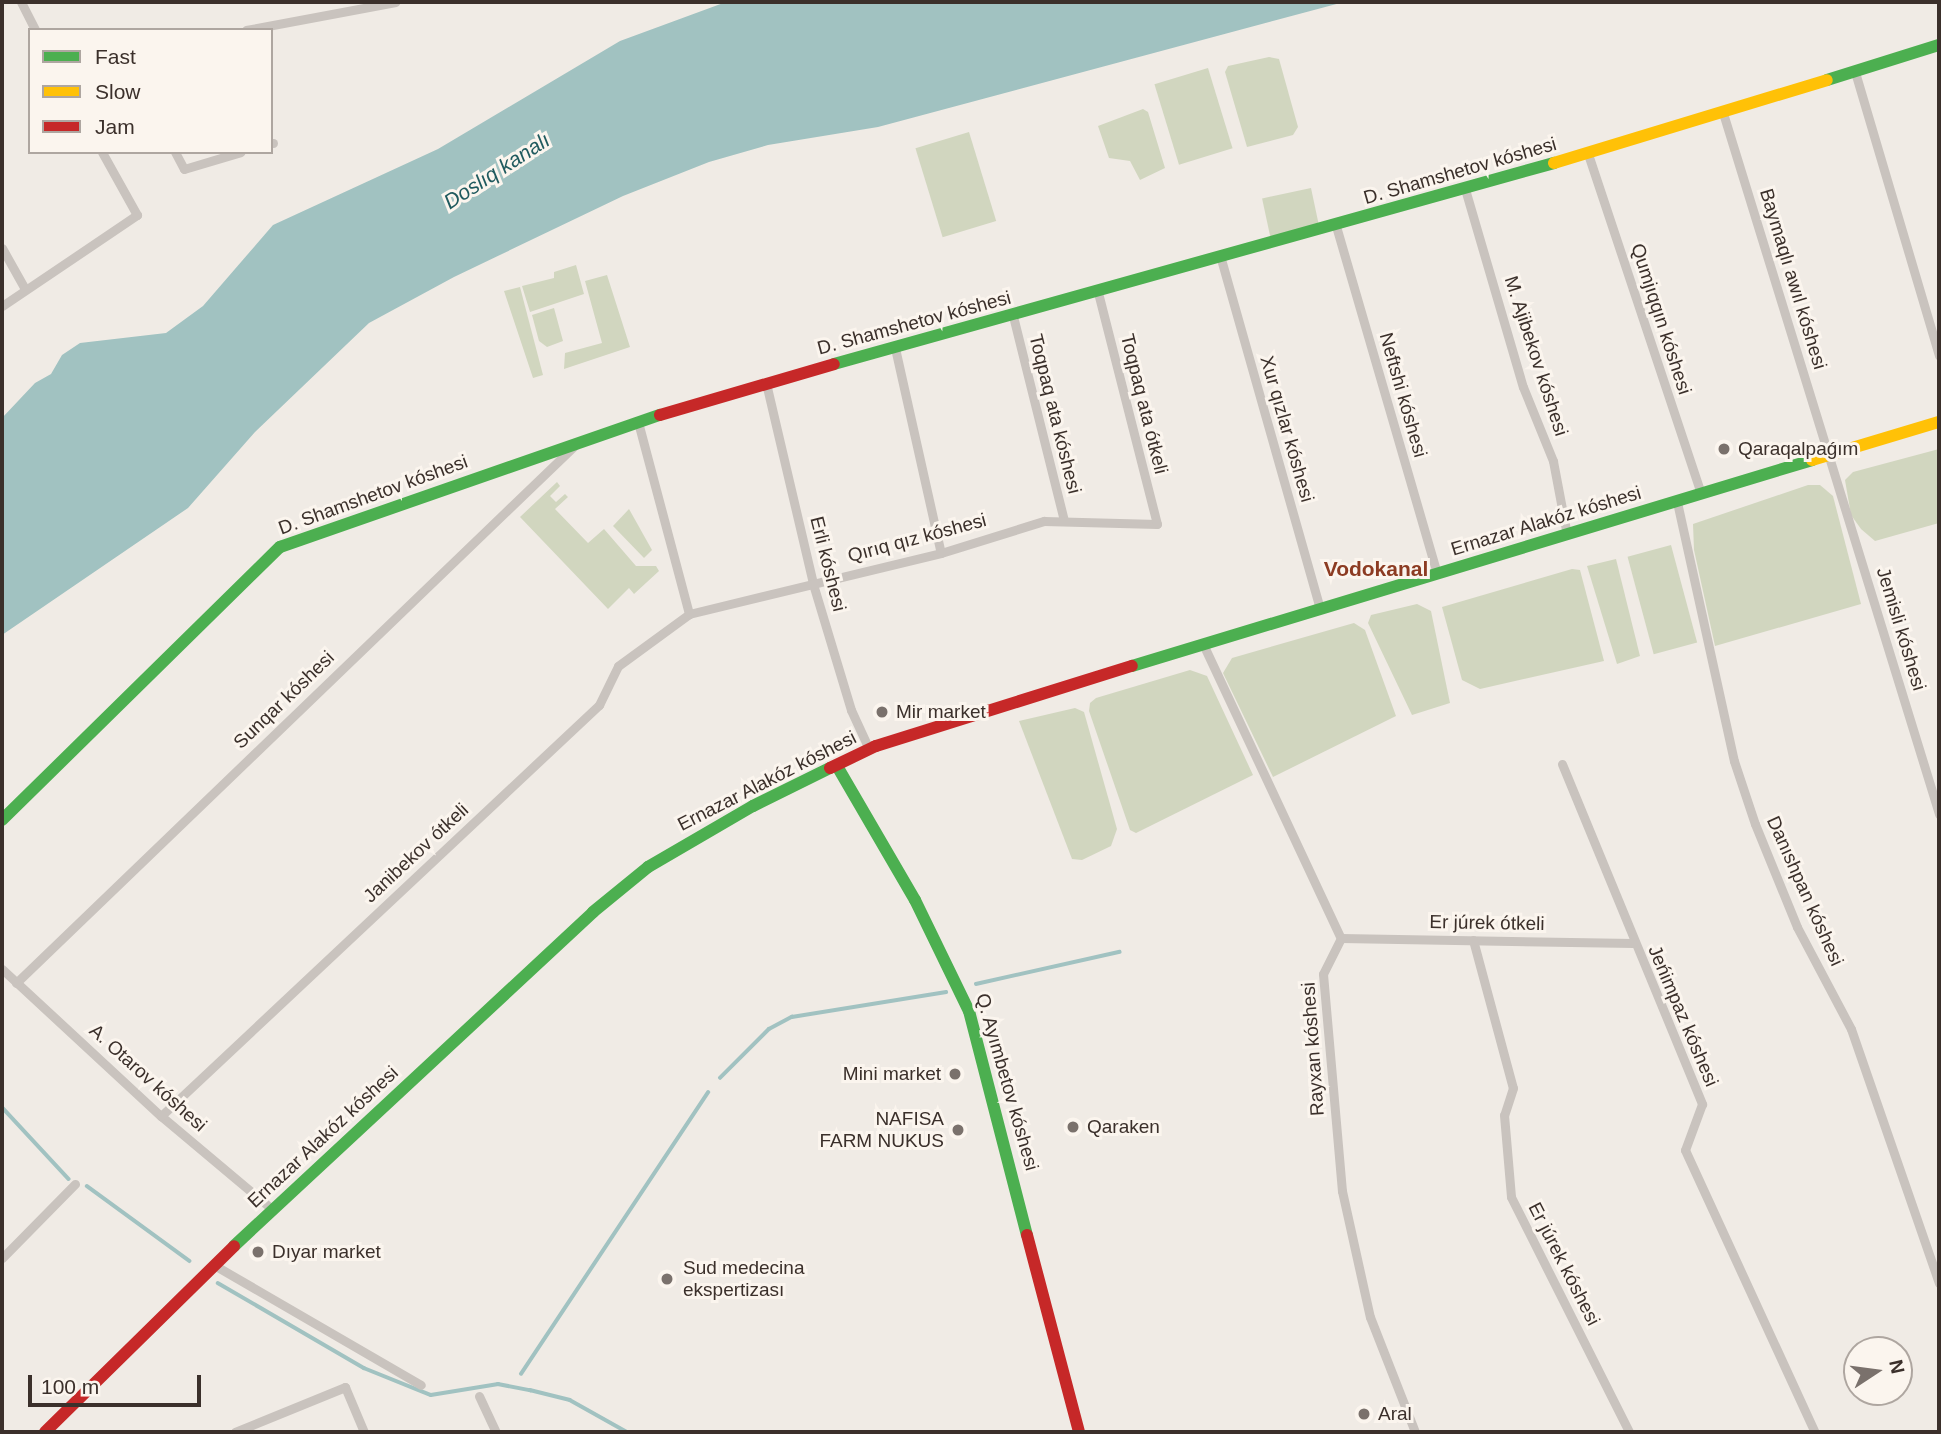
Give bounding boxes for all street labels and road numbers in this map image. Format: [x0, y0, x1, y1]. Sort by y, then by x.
street label: D. Shamshetov kóshesi [1361, 133, 1559, 209]
street label: Baymaqlı awıl kóshesi [1755, 186, 1831, 372]
street label: Qumjıqqın kóshesi [1626, 241, 1696, 397]
street label: M. Ajibekov kóshesi [1499, 273, 1573, 439]
street label: D. Shamshetov kóshesi [815, 286, 1013, 360]
street label: Neftshi kóshesi [1374, 330, 1432, 460]
street label: Toqpaq ata kóshesi [1024, 332, 1086, 496]
street label: Toqpaq ata ótkeli [1116, 332, 1172, 476]
street label: Xur qızlar kóshesi [1255, 353, 1319, 505]
street label: D. Shamshetov kóshesi [275, 450, 471, 540]
street label: Ernazar Alakóz kóshesi [1448, 481, 1644, 561]
street label: Qırıq qız kóshesi [845, 509, 989, 567]
street label: Erli kóshesi [805, 514, 851, 614]
street label: Jemisli kóshesi [1871, 565, 1931, 693]
street label: Sunqar kóshesi [229, 646, 339, 754]
street label: Ernazar Alakóz kóshesi [673, 726, 861, 836]
street label: Janibekov ótkeli [359, 799, 473, 907]
street label: Danıshpan kóshesi [1762, 813, 1848, 969]
street label: Er júrek ótkeli [1429, 911, 1545, 935]
street label: Jeńimpaz kóshesi [1643, 942, 1723, 1090]
street label: Rayxan kóshesi [1297, 981, 1329, 1117]
street label: Q. Ayımbetov kóshesi [971, 990, 1043, 1174]
street label: A. Otarov kóshesi [85, 1019, 211, 1137]
street label: Ernazar Alakóz kóshesi [243, 1061, 403, 1213]
street label: Er júrek kóshesi [1523, 1199, 1605, 1329]

